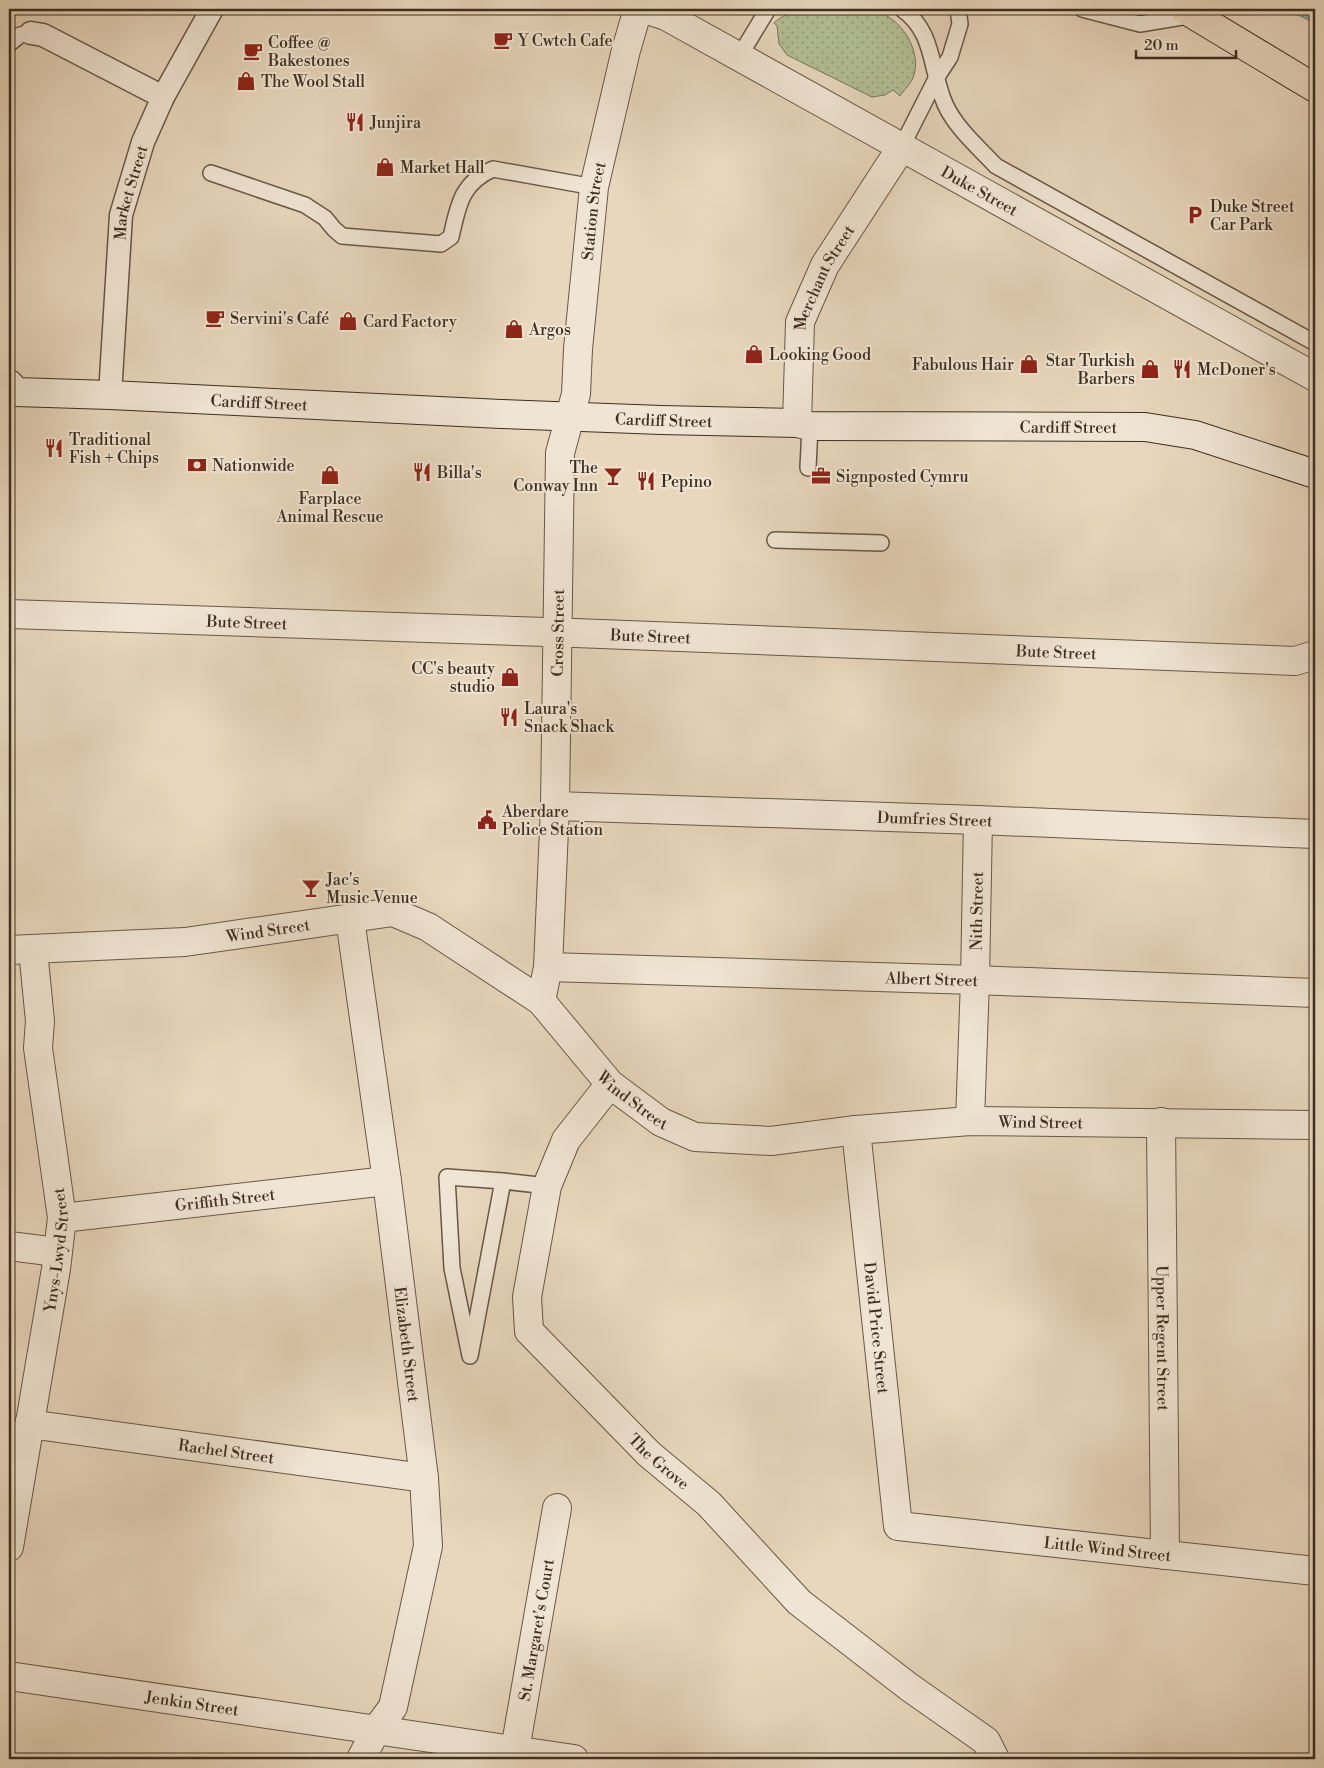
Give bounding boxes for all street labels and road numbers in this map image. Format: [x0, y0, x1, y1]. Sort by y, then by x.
street label: Market Street [110, 143, 153, 241]
street label: Station Street [578, 159, 611, 261]
street label: Duke Street [937, 162, 1021, 221]
street label: Merchant Street [791, 221, 859, 331]
street label: Cardiff Street [210, 391, 309, 416]
street label: Cardiff Street [615, 409, 713, 432]
street label: Cardiff Street [1020, 418, 1117, 438]
street label: Cross Street [548, 589, 569, 677]
street label: Bute Street [205, 612, 288, 634]
street label: Bute Street [609, 625, 692, 649]
street label: Bute Street [1015, 641, 1097, 664]
street label: Dumfries Street [877, 808, 993, 832]
street label: Nith Street [967, 871, 988, 951]
street label: Wind Street [224, 915, 312, 947]
street label: Albert Street [884, 968, 979, 991]
street label: Wind Street [591, 1066, 671, 1135]
street label: Wind Street [997, 1112, 1083, 1133]
street label: Griffith Street [174, 1185, 277, 1216]
street label: Ynys-Lwyd Street [40, 1186, 73, 1315]
street label: David Price Street [859, 1261, 893, 1395]
street label: Upper Regent Street [1151, 1265, 1173, 1411]
street label: Elizabeth Street [389, 1285, 423, 1404]
street label: The Grove [624, 1430, 693, 1494]
street label: Rachel Street [177, 1435, 276, 1468]
street label: Little Wind Street [1043, 1533, 1173, 1566]
street label: St. Margaret's Court [515, 1557, 559, 1703]
street label: Jenkin Street [143, 1687, 240, 1721]

